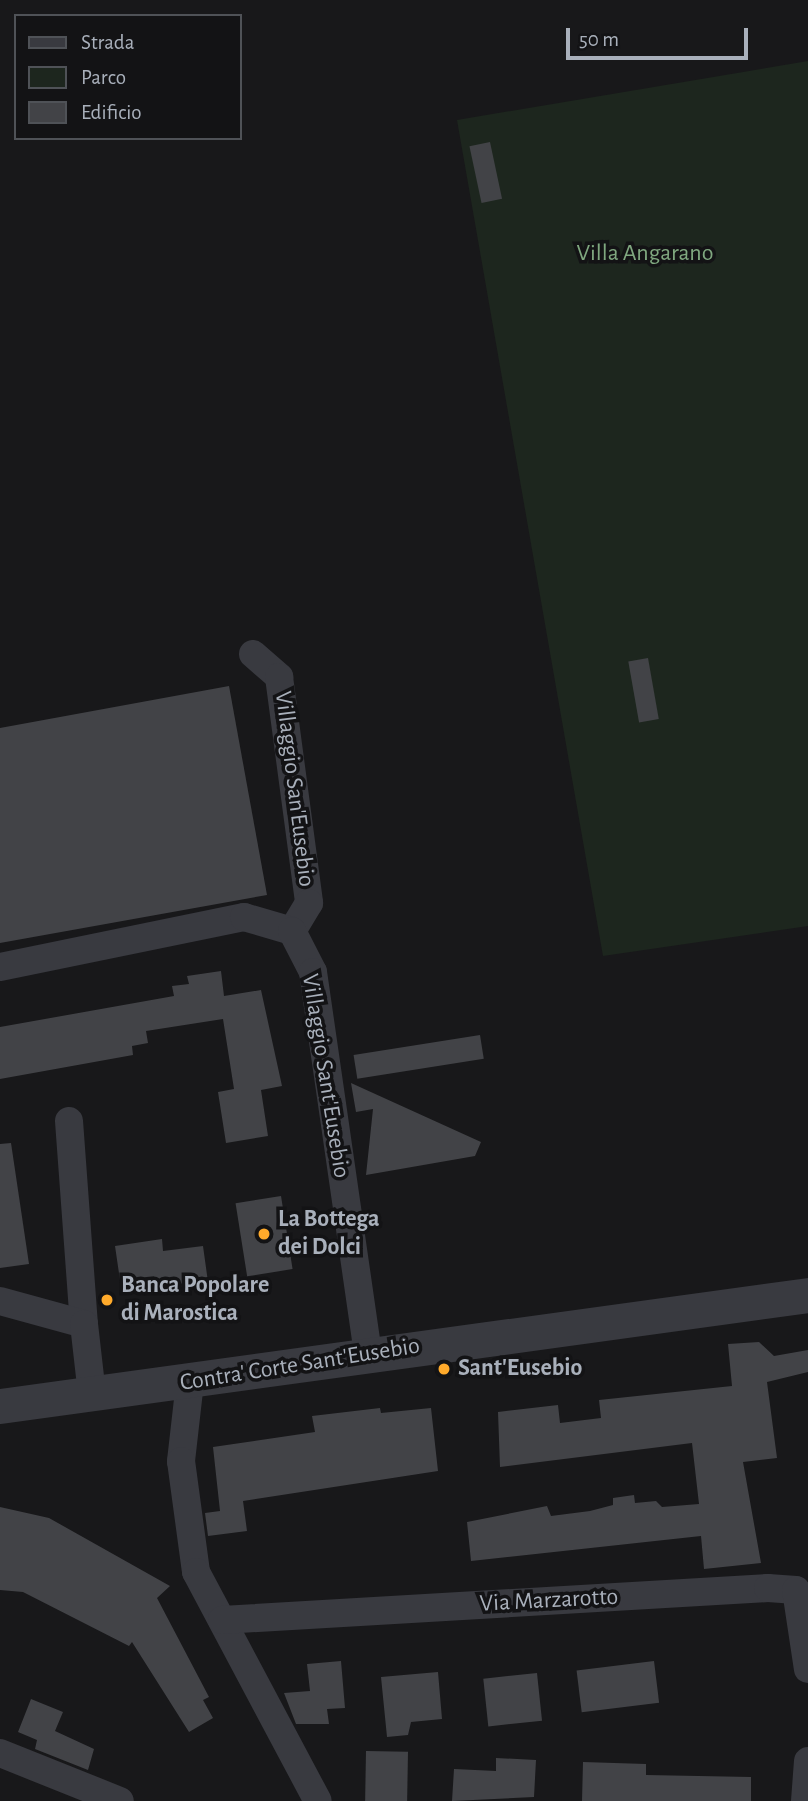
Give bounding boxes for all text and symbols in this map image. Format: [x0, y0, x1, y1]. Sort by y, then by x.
legend [14, 14, 242, 140]
scale bar [570, 14, 752, 58]
text: 50 m [579, 29, 619, 50]
text: Strada [81, 32, 134, 53]
text: Parco [81, 67, 126, 88]
text: Edificio [81, 102, 142, 123]
park label: Villa Angarano [576, 240, 714, 268]
street label: Villaggio San'Eusebio [268, 690, 320, 888]
street label: Villaggio Sant'Eusebio [295, 972, 355, 1180]
place label: La Bottega dei Dolci [278, 1206, 380, 1262]
marker: La Bottega dei Dolci [256, 1226, 272, 1242]
place label: Banca Popolare di Marostica [121, 1272, 269, 1328]
marker: Banca Popolare di Marostica [99, 1292, 115, 1308]
street label: Contra' Corte Sant'Eusebio [178, 1332, 422, 1398]
place label: Sant'Eusebio [458, 1355, 582, 1383]
marker: Sant'Eusebio [436, 1361, 452, 1377]
street label: Via Marzarotto [479, 1583, 619, 1619]

